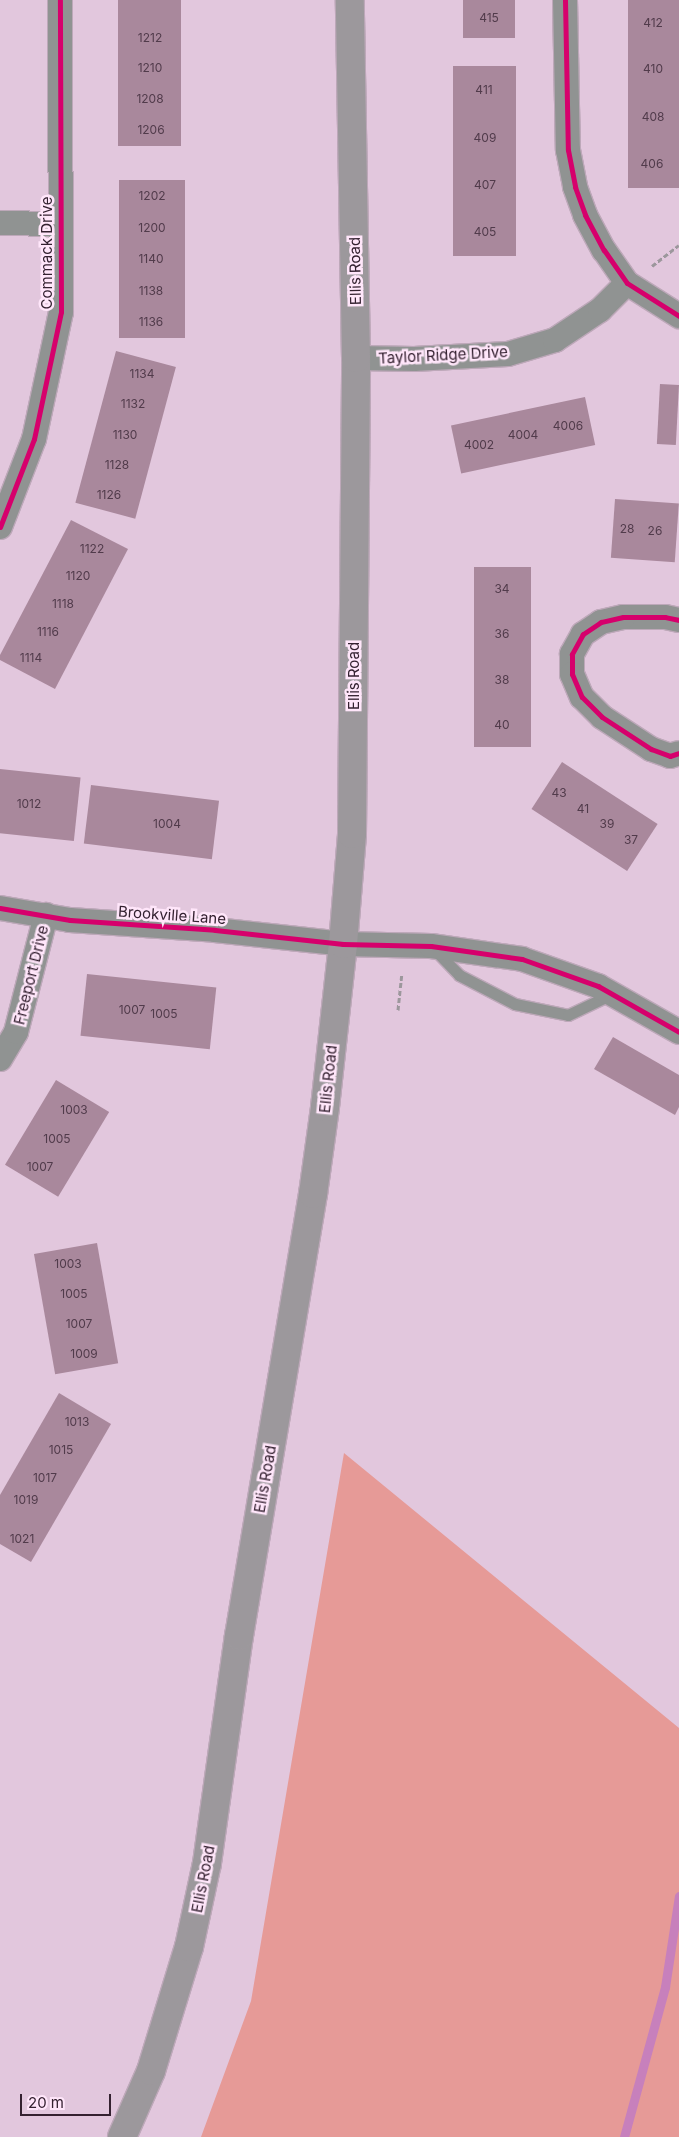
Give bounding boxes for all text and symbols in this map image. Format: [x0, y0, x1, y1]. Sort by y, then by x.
house number: 415 [479, 11, 499, 25]
house number: 412 [643, 16, 663, 30]
house number: 1212 [138, 31, 162, 45]
house number: 1210 [138, 61, 162, 75]
house number: 410 [643, 62, 663, 76]
house number: 411 [475, 83, 493, 97]
house number: 1208 [136, 92, 164, 106]
house number: 408 [642, 110, 664, 124]
house number: 1206 [137, 123, 165, 137]
house number: 409 [474, 131, 496, 145]
house number: 406 [641, 157, 663, 171]
house number: 407 [474, 178, 496, 192]
house number: 1202 [138, 189, 166, 203]
street label: Commack Drive [38, 197, 56, 309]
house number: 1200 [138, 221, 166, 235]
house number: 405 [474, 225, 496, 239]
street label: Ellis Road [345, 237, 365, 305]
house number: 1140 [138, 252, 164, 266]
house number: 1138 [139, 284, 163, 298]
house number: 1136 [139, 315, 163, 329]
street label: Taylor Ridge Drive [378, 343, 508, 367]
house number: 1134 [130, 367, 154, 381]
house number: 1132 [121, 397, 145, 411]
house number: 4006 [553, 419, 583, 433]
house number: 1130 [113, 428, 137, 442]
house number: 4004 [508, 428, 538, 442]
house number: 4002 [464, 438, 494, 452]
house number: 1128 [105, 458, 129, 472]
house number: 1126 [97, 488, 121, 502]
house number: 28 [620, 522, 634, 536]
house number: 26 [648, 524, 662, 538]
house number: 1122 [80, 542, 104, 556]
house number: 1120 [66, 569, 90, 583]
house number: 34 [494, 582, 510, 596]
house number: 1118 [52, 597, 74, 611]
house number: 1116 [37, 625, 59, 639]
house number: 36 [495, 627, 509, 641]
street label: Ellis Road [345, 642, 363, 710]
house number: 1114 [20, 651, 42, 665]
house number: 38 [495, 673, 509, 687]
house number: 40 [494, 718, 510, 732]
house number: 43 [551, 786, 567, 800]
house number: 1012 [17, 797, 41, 811]
house number: 41 [577, 802, 589, 816]
house number: 1004 [153, 817, 181, 831]
house number: 39 [600, 817, 614, 831]
house number: 37 [624, 833, 638, 847]
street label: Brookville Lane [117, 902, 227, 928]
street label: Freeport Drive [10, 923, 52, 1027]
house number: 1007 [119, 1003, 145, 1017]
house number: 1005 [150, 1007, 178, 1021]
street label: Ellis Road [315, 1044, 341, 1114]
house number: 1003 [60, 1103, 88, 1117]
house number: 1005 [43, 1132, 71, 1146]
house number: 1007 [27, 1160, 53, 1174]
house number: 1003 [54, 1257, 82, 1271]
house number: 1005 [60, 1287, 88, 1301]
house number: 1007 [66, 1317, 92, 1331]
house number: 1009 [70, 1347, 98, 1361]
house number: 1013 [65, 1415, 89, 1429]
house number: 1015 [49, 1443, 73, 1457]
street label: Ellis Road [250, 1444, 280, 1514]
house number: 1017 [33, 1471, 57, 1485]
house number: 1019 [14, 1493, 38, 1507]
house number: 1021 [10, 1532, 34, 1546]
street label: Ellis Road [188, 1844, 218, 1914]
scale bar [22, 2084, 114, 2116]
text: 20 m [28, 2093, 64, 2112]

